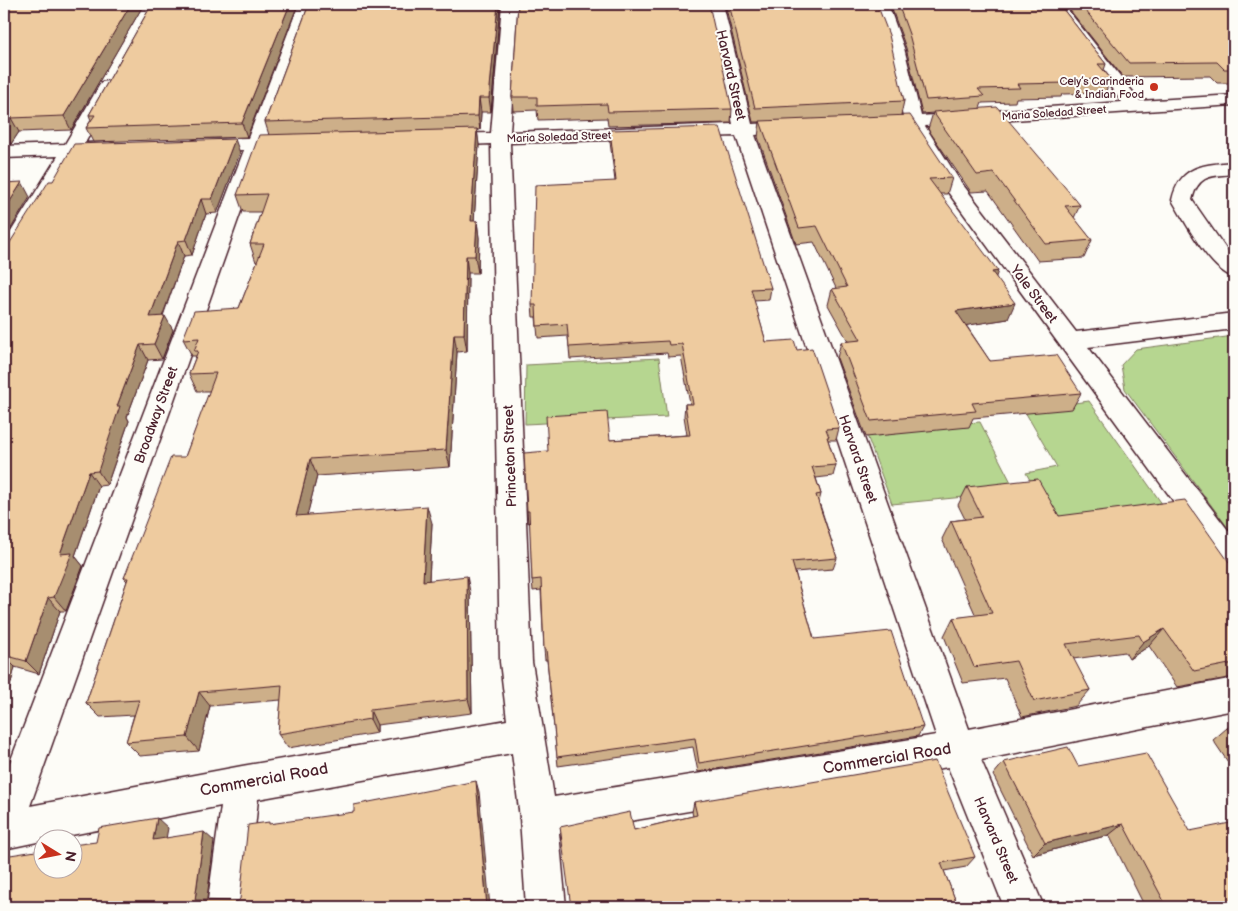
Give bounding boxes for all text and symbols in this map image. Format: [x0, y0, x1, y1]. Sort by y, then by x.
street label: Harvard Street [712, 28, 750, 123]
place label: Cely’s Carinderia & Indian Food [1059, 75, 1144, 101]
marker: Cely’s Carinderia & Indian Food [1148, 81, 1160, 93]
street label: Maria Soledad Street [1001, 103, 1107, 123]
street label: Maria Soledad Street [506, 129, 612, 145]
street label: Yale Street [1006, 261, 1062, 327]
street label: Broadway Street [131, 363, 182, 466]
street label: Princeton Street [500, 404, 520, 507]
street label: Harvard Street [835, 413, 881, 506]
street label: Commercial Road [821, 739, 953, 779]
street label: Commercial Road [198, 759, 330, 801]
street label: Harvard Street [970, 794, 1022, 887]
north arrow [32, 828, 82, 878]
text: N [61, 850, 80, 863]

